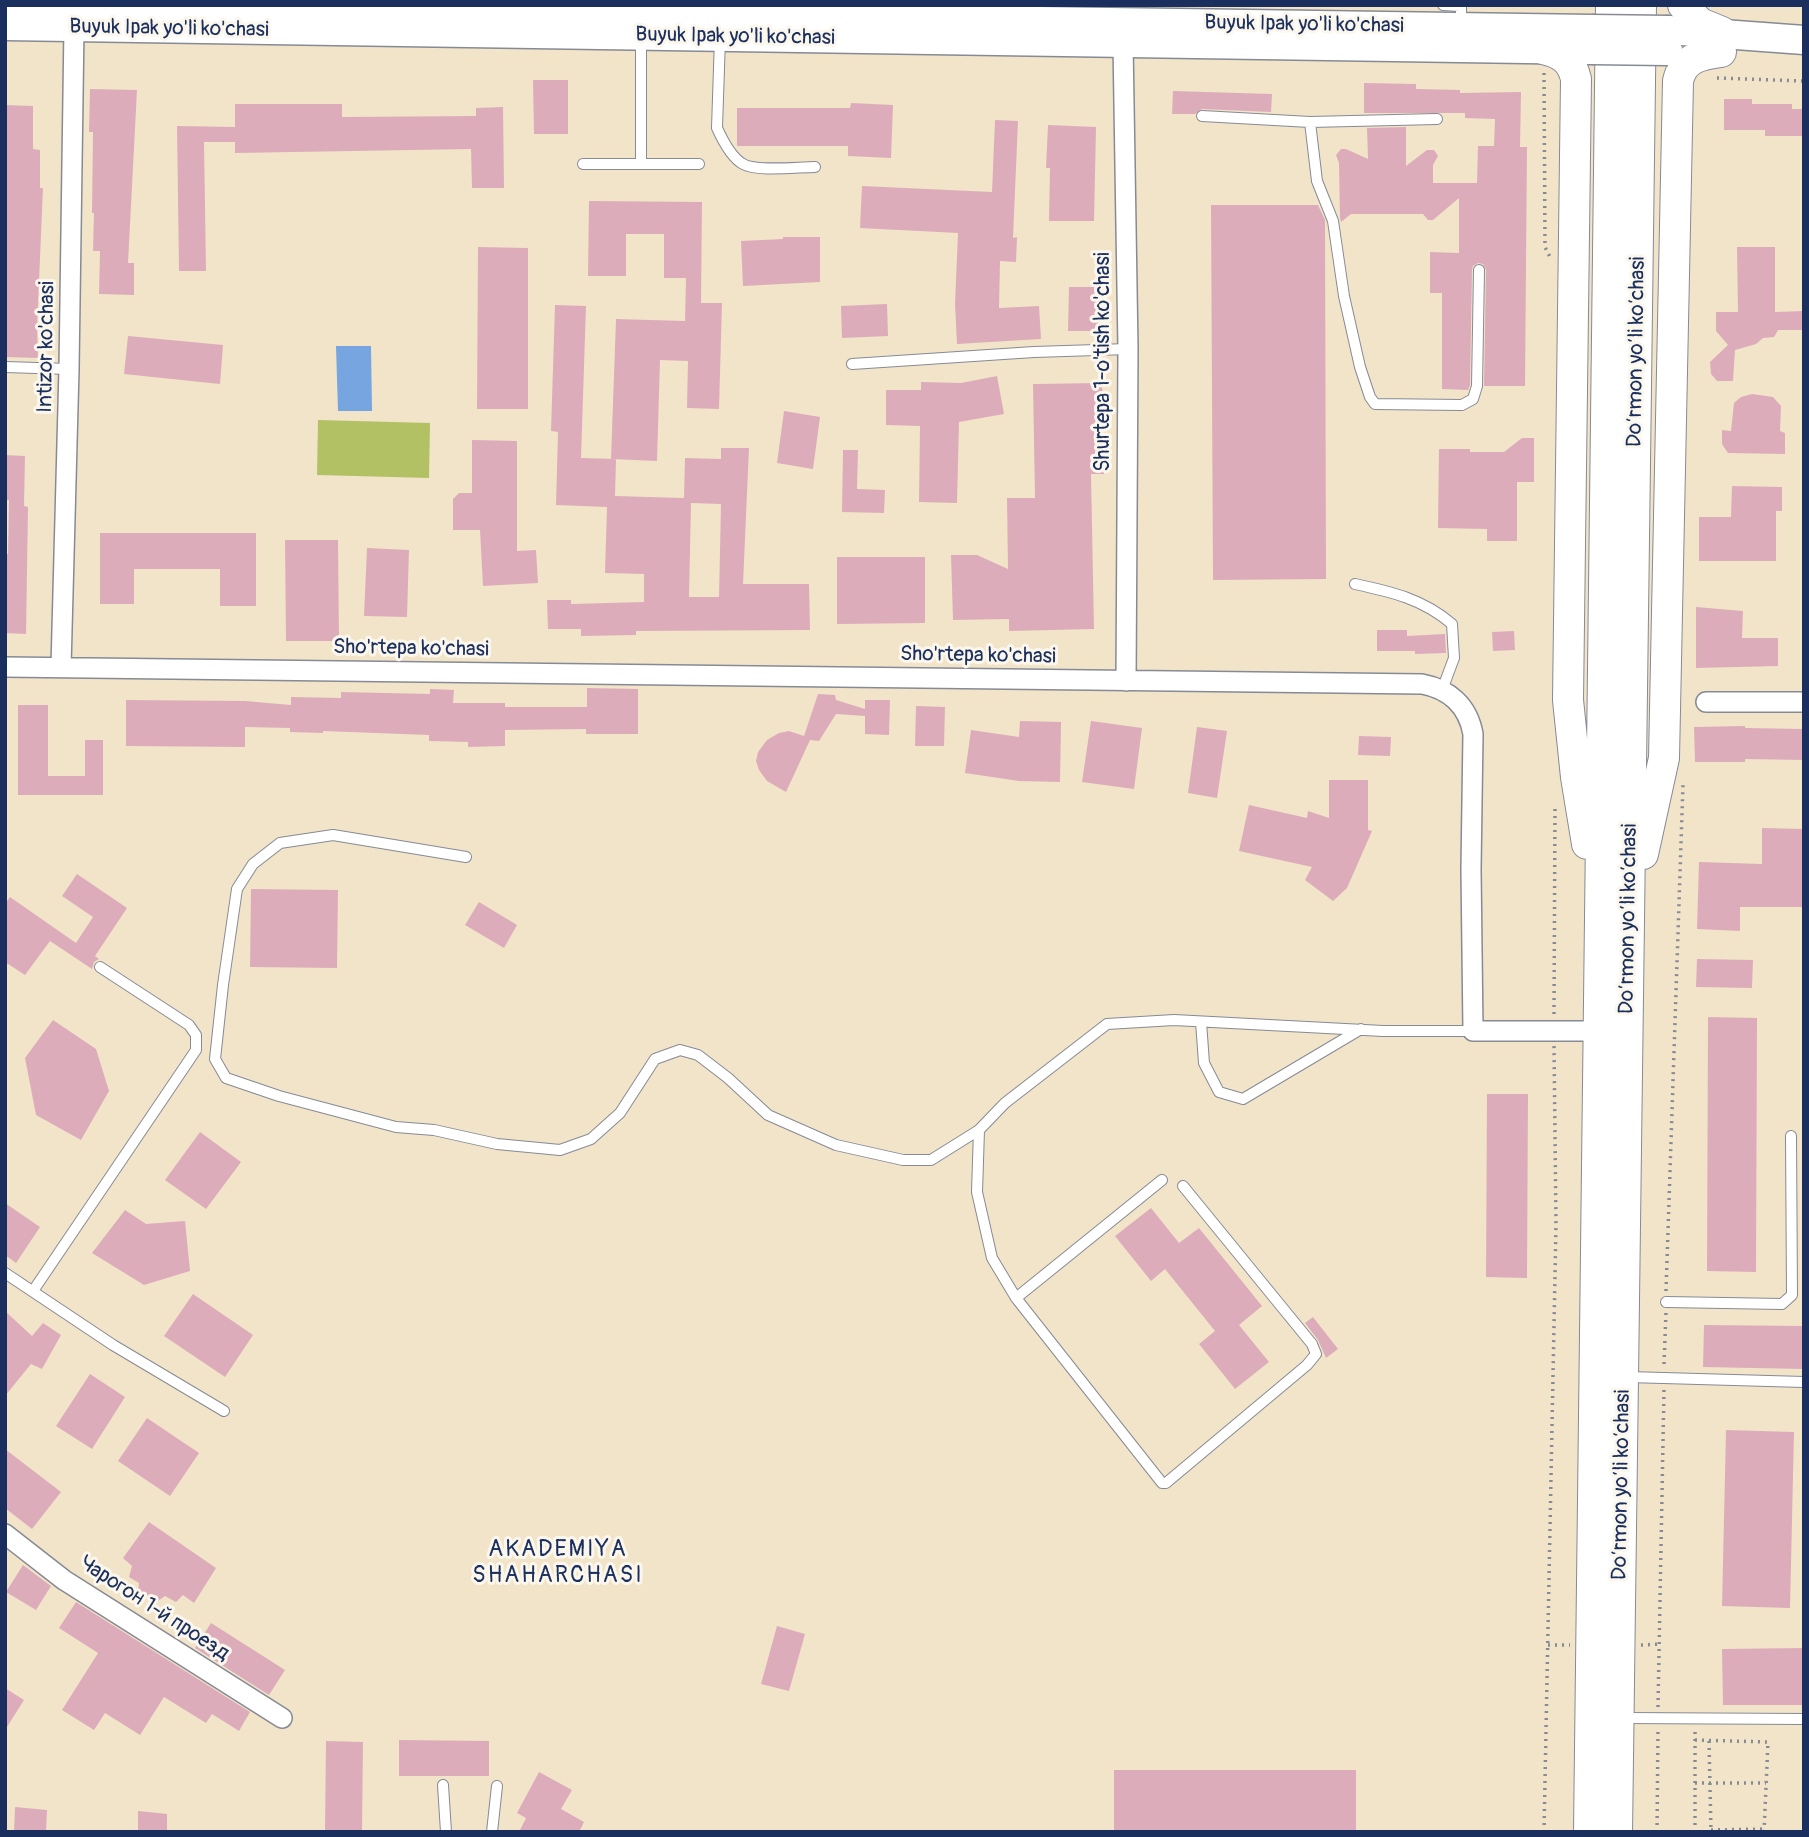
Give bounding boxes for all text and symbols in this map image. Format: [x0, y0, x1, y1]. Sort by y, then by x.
street label: Buyuk Ipak yo'li ko'chasi [1204, 11, 1404, 39]
street label: Buyuk Ipak yo'li ko'chasi [69, 15, 269, 43]
street label: Buyuk Ipak yo'li ko'chasi [635, 23, 835, 51]
street label: Shurtepa 1-o'tish ko'chasi [1091, 252, 1117, 472]
street label: Do‘rmon yo‘li ko‘chasi [1623, 257, 1651, 447]
street label: Intizor ko'chasi [33, 281, 61, 413]
street label: Sho'rtepa ko'chasi [333, 635, 489, 663]
street label: Sho'rtepa ko'chasi [900, 642, 1056, 670]
street label: Do‘rmon yo‘li ko‘chasi [1615, 824, 1643, 1014]
street label: Do‘rmon yo‘li ko‘chasi [1608, 1390, 1636, 1580]
district label: AKADEMIYA SHAHARCHASI [474, 1536, 642, 1590]
street label: Чарогон 1-й проезд [74, 1551, 234, 1667]

